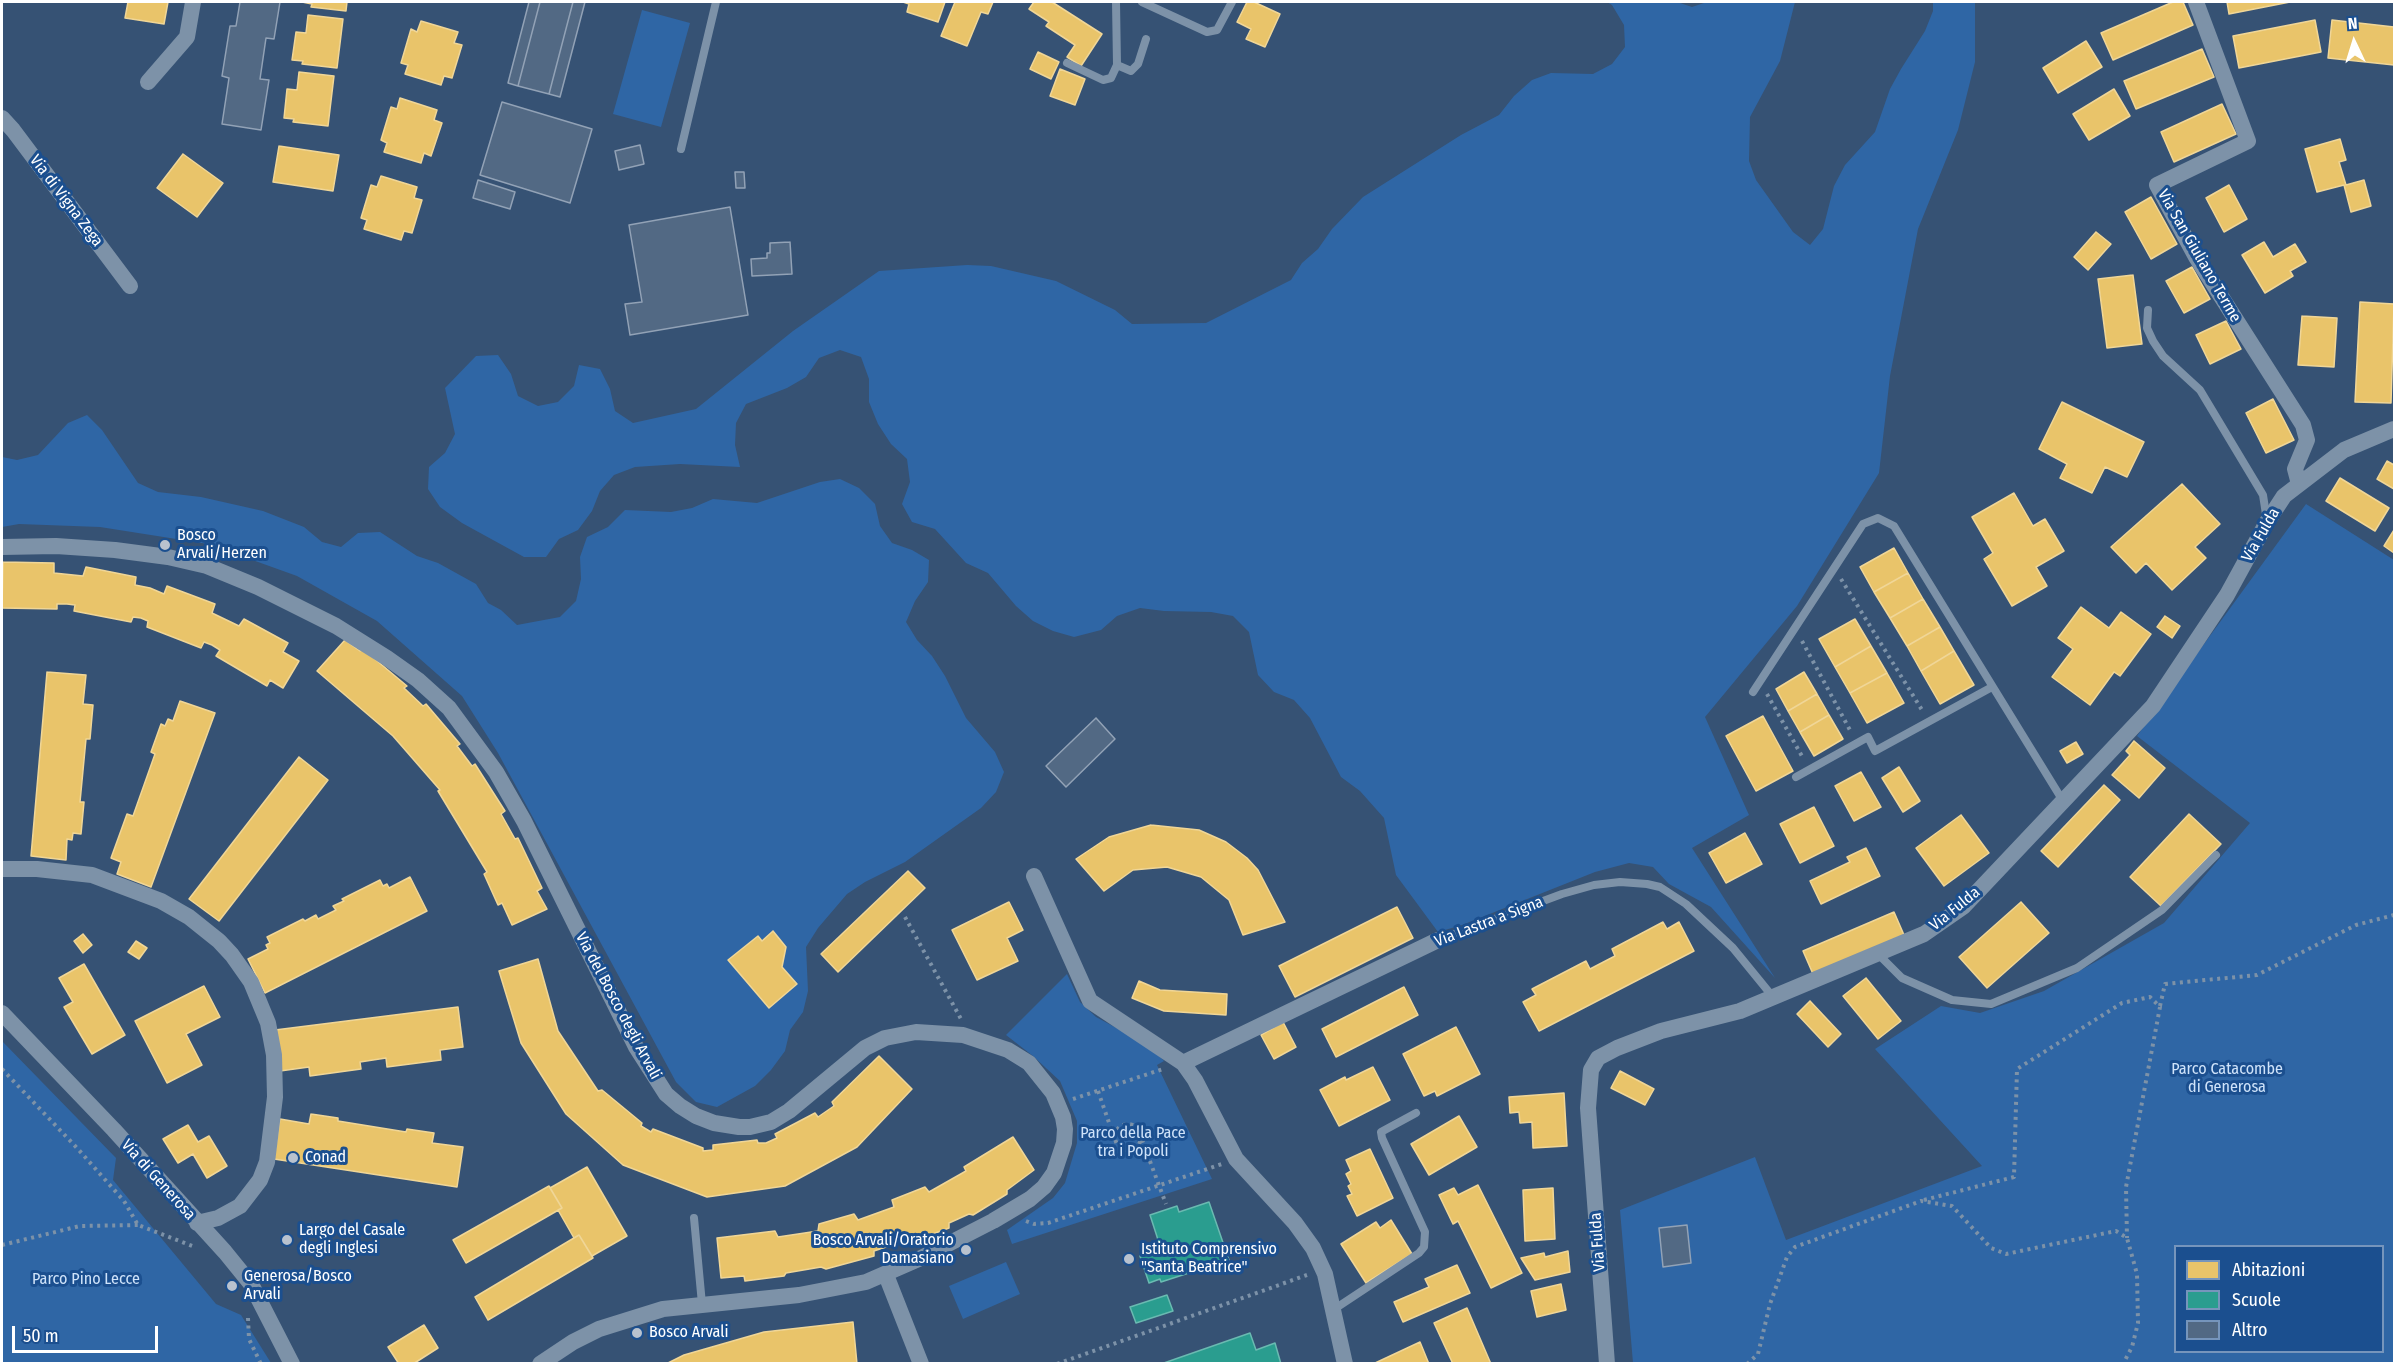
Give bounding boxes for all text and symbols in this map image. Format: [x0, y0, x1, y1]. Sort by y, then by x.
north arrow [2324, 12, 2384, 72]
text: N [2347, 14, 2358, 33]
street label: Via di Vigna Zega [25, 151, 107, 251]
street label: Via San Giuliano Terme [2153, 186, 2245, 326]
street label: Via Fulda [2238, 505, 2284, 565]
place label: Bosco Arvali/Herzen [177, 526, 267, 564]
marker: Bosco Arvali/Herzen [158, 538, 172, 552]
street label: Via Fulda [1926, 883, 1984, 935]
street label: Via Lastra a Signa [1432, 893, 1546, 951]
street label: Via del Bosco degli Arvali [571, 929, 665, 1083]
park label: Parco Catacombe di Generosa [2171, 1060, 2283, 1098]
park label: Parco della Pace tra i Popoli [1080, 1124, 1186, 1162]
street label: Via di Generosa [117, 1136, 199, 1224]
place label: Conad [305, 1148, 346, 1168]
marker: Conad [286, 1151, 300, 1165]
street label: Via Fulda [1586, 1212, 1610, 1272]
place label: Largo del Casale degli Inglesi [299, 1221, 405, 1259]
place label: Bosco Arvali/Oratorio Damasiano [813, 1231, 954, 1269]
marker: Largo del Casale degli Inglesi [280, 1233, 294, 1247]
place label: Istituto Comprensivo "Santa Beatrice" [1141, 1240, 1277, 1278]
marker: Bosco Arvali/Oratorio Damasiano [959, 1243, 973, 1257]
legend [2174, 1245, 2384, 1353]
marker: Istituto Comprensivo "Santa Beatrice" [1122, 1252, 1136, 1266]
text: Abitazioni [2232, 1259, 2305, 1281]
place label: Generosa/Bosco Arvali [244, 1267, 352, 1305]
park label: Parco Pino Lecce [32, 1270, 140, 1290]
marker: Generosa/Bosco Arvali [225, 1279, 239, 1293]
text: Scuole [2232, 1289, 2281, 1311]
scale bar [15, 1314, 160, 1352]
text: Altro [2232, 1319, 2267, 1341]
place label: Bosco Arvali [649, 1323, 729, 1343]
text: 50 m [23, 1325, 59, 1347]
marker: Bosco Arvali [630, 1326, 644, 1340]

